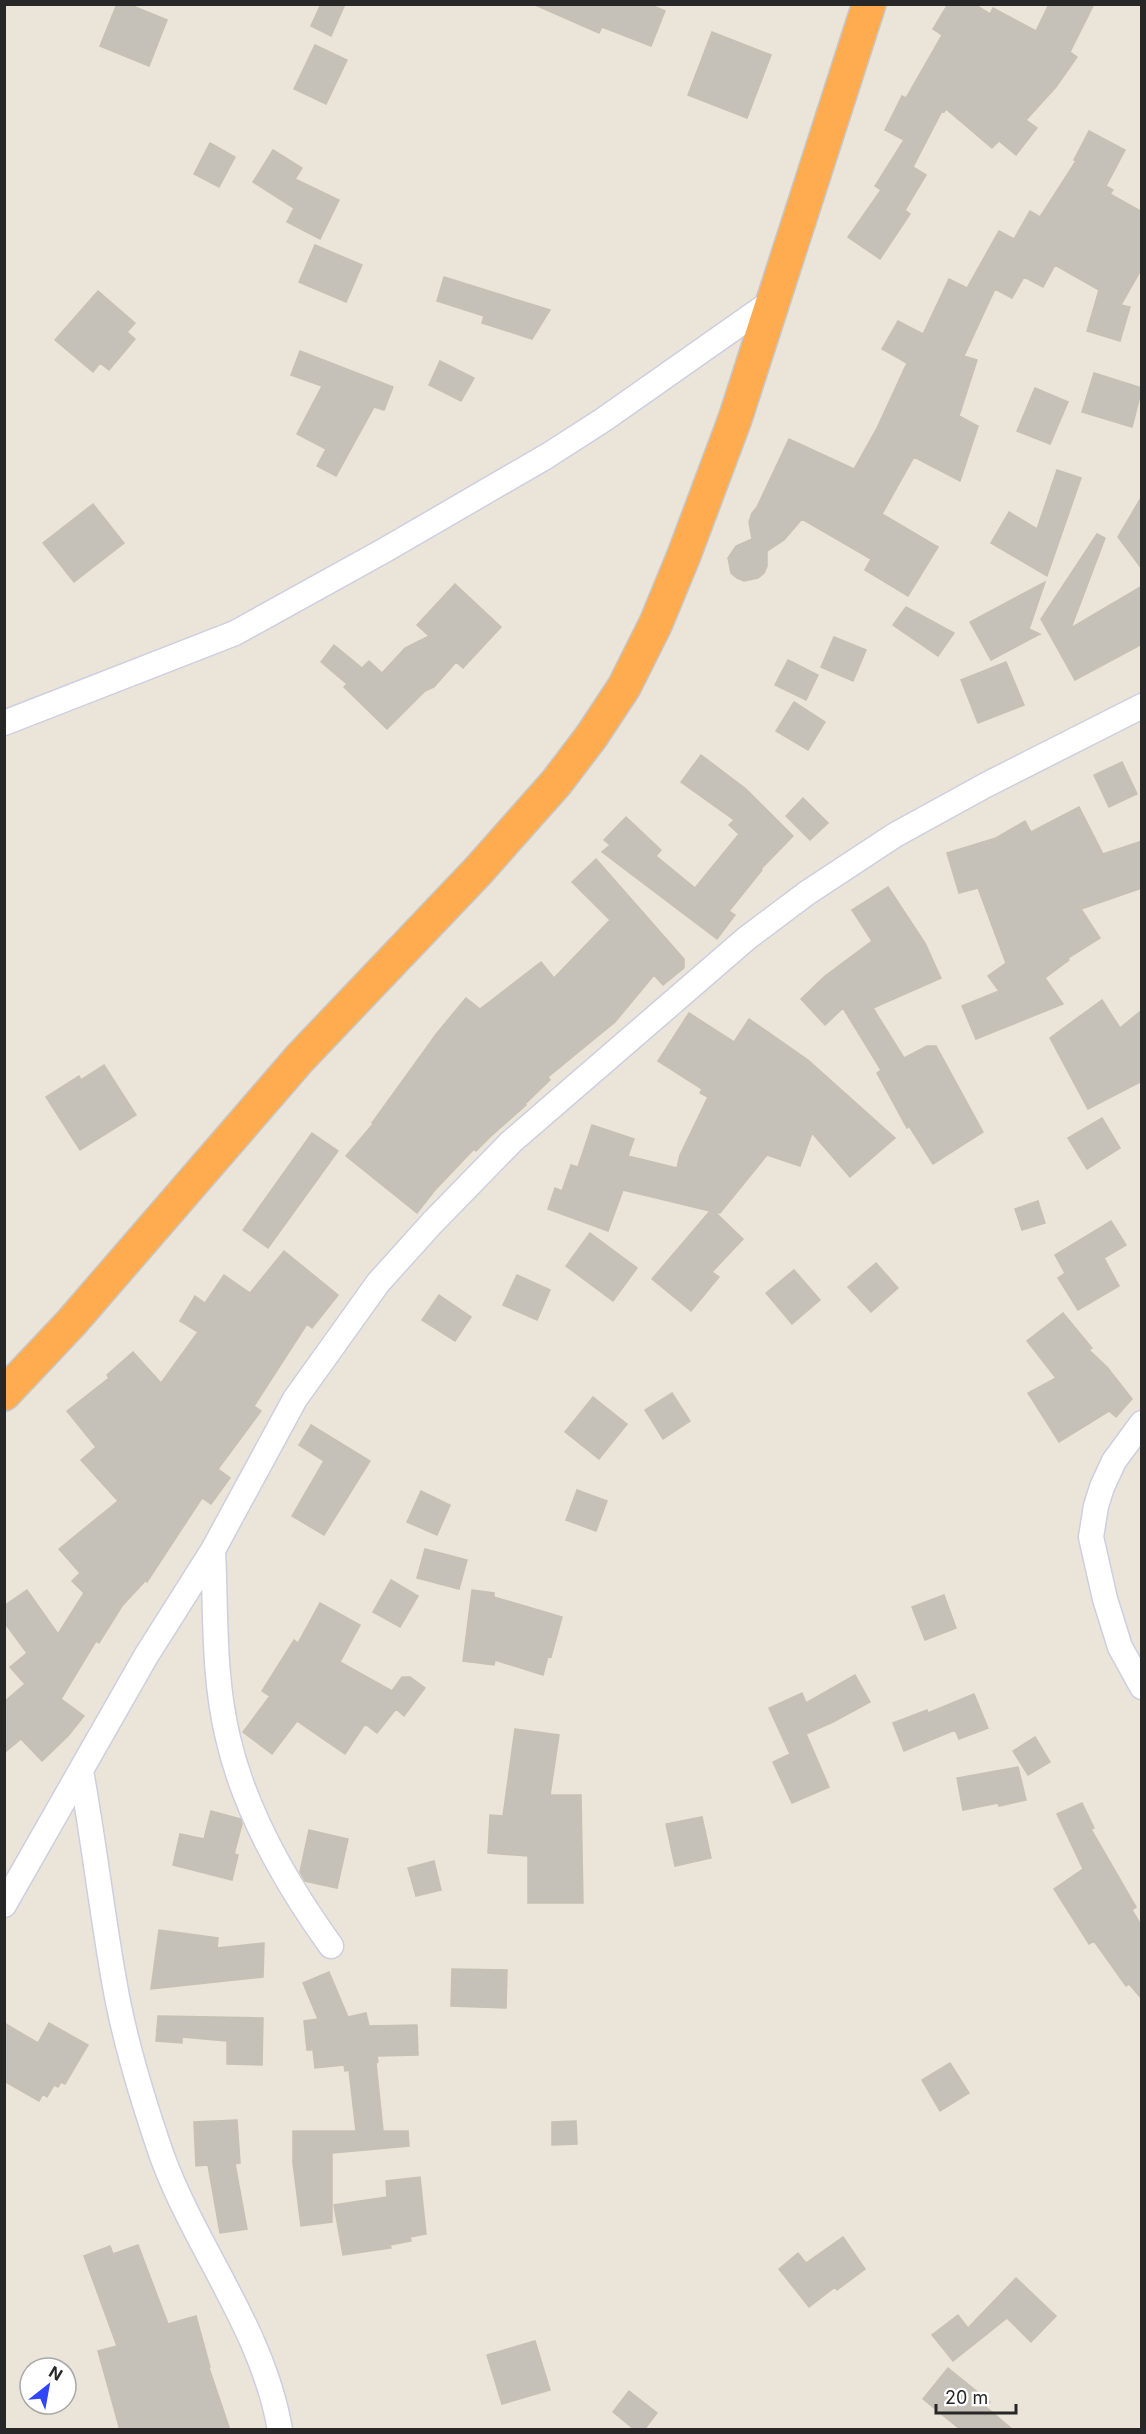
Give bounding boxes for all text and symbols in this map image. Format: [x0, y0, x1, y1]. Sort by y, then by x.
north arrow [18, 2356, 78, 2416]
text: N [45, 2361, 66, 2385]
scale bar [936, 2377, 1016, 2415]
text: 20 m [945, 2387, 988, 2408]

